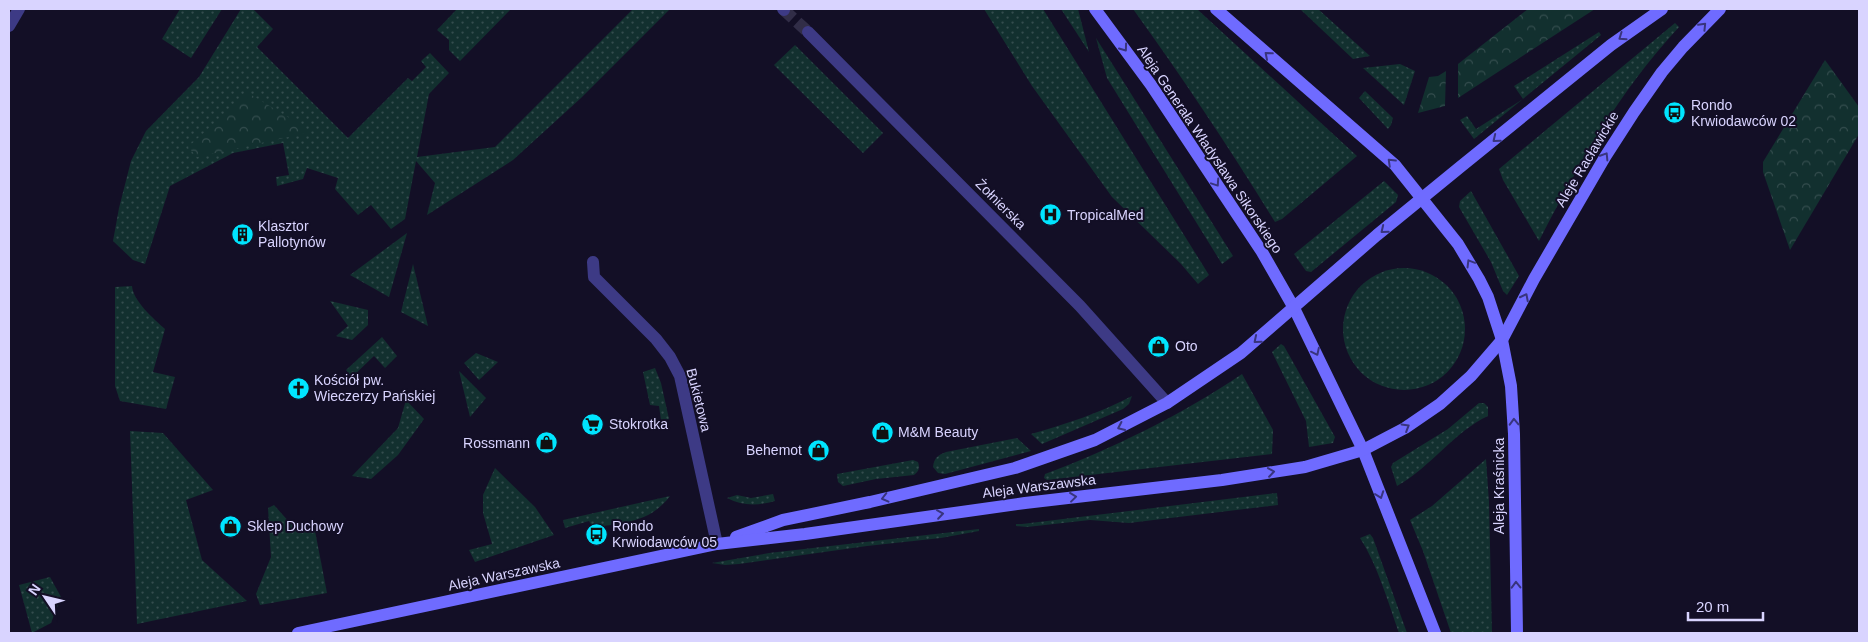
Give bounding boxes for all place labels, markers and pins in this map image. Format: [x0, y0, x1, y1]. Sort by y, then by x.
place label: Rondo Krwiodawców 02 [1691, 97, 1796, 129]
bus stop icon: Rondo Krwiodawców 02 [1663, 101, 1687, 125]
hospital icon: TropicalMed [1039, 203, 1063, 227]
place label: TropicalMed [1067, 207, 1144, 223]
place label: Klasztor Pallotynów [258, 218, 327, 250]
building icon: Klasztor Pallotynów [230, 222, 254, 246]
shop icon: Oto [1147, 334, 1171, 358]
place label: Oto [1175, 338, 1198, 354]
place label: Kościół pw. Wieczerzy Pańskiej [314, 372, 435, 404]
church icon: Kościół pw. Wieczerzy Pańskiej [286, 376, 310, 400]
supermarket icon: Stokrotka [581, 412, 605, 436]
place label: Stokrotka [609, 416, 668, 432]
shop icon: M&M Beauty [870, 420, 894, 444]
place label: M&M Beauty [898, 424, 978, 440]
shop icon: Rossmann [534, 431, 558, 455]
place label: Rossmann [463, 435, 530, 451]
shop icon: Behemot [806, 438, 830, 462]
place label: Behemot [746, 442, 802, 458]
shop icon: Sklep Duchowy [219, 514, 243, 538]
place label: Sklep Duchowy [247, 518, 344, 534]
place label: Rondo Krwiodawców 05 [612, 518, 717, 550]
bus stop icon: Rondo Krwiodawców 05 [584, 522, 608, 546]

